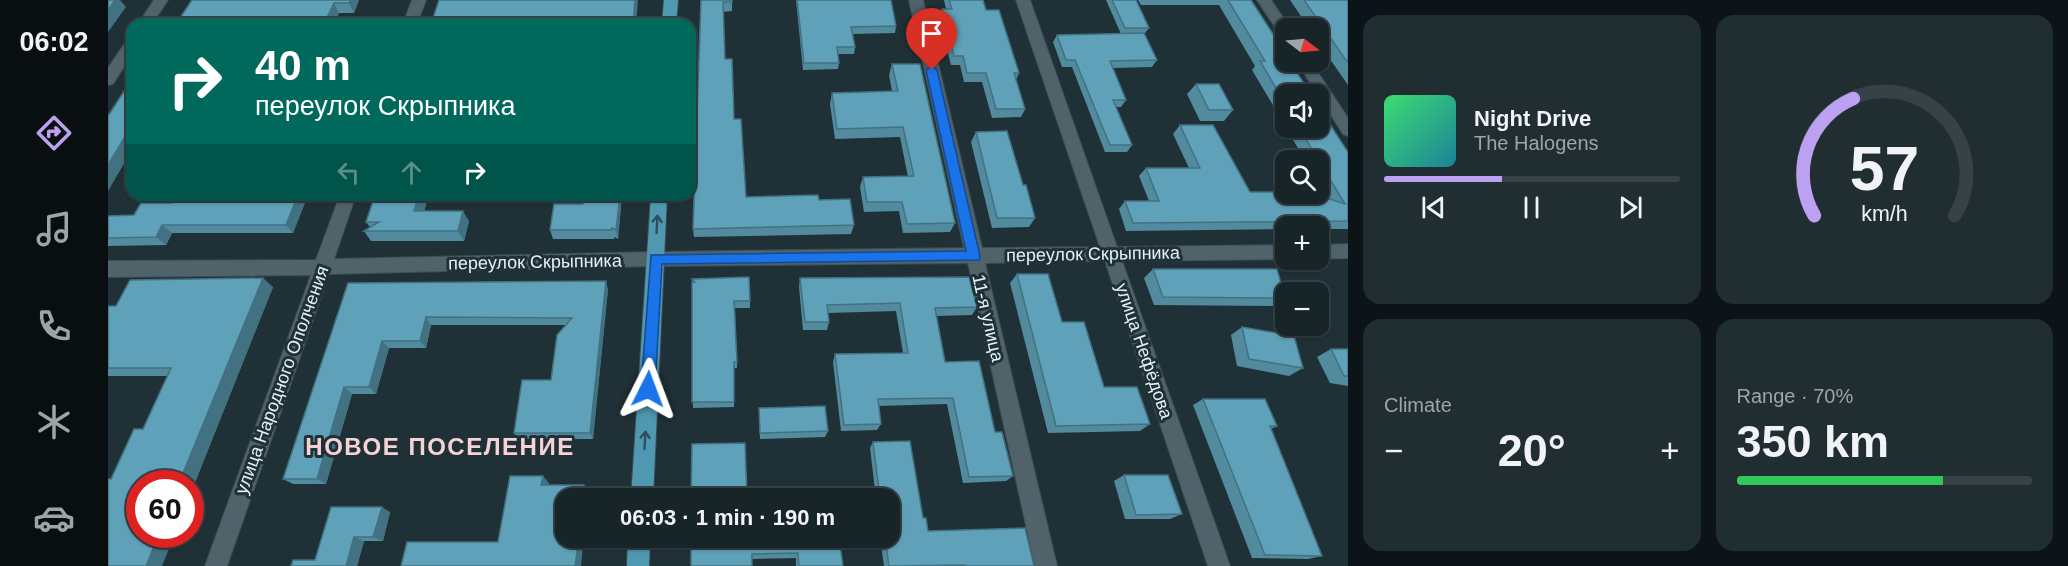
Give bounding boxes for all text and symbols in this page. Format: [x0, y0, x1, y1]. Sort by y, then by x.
pin [906, 8, 957, 70]
icon: arrive [915, 17, 948, 50]
north arrow [1275, 18, 1329, 72]
map controls [1275, 18, 1329, 336]
text: 06:02 [19, 27, 89, 57]
icon: right [156, 42, 234, 120]
text: 40 m [255, 42, 351, 89]
button: sound [1275, 84, 1329, 138]
text: переулок Скрыпника [255, 91, 515, 121]
text: Night Drive [1474, 106, 1591, 131]
icon: directions [33, 112, 75, 154]
text: The Halogens [1474, 132, 1599, 154]
text: 57 [1850, 135, 1919, 204]
button: search [1275, 150, 1329, 204]
icon: left [332, 156, 365, 189]
icon: ahead [395, 156, 428, 189]
icon: right [458, 156, 491, 189]
icon: previous [1417, 191, 1450, 224]
icon: pause [1515, 191, 1548, 224]
icon: next [1614, 191, 1647, 224]
text: km/h [1861, 203, 1907, 227]
icon: music [33, 208, 75, 250]
one-way arrow [652, 214, 663, 234]
button: + [1275, 216, 1329, 270]
street label: переулок Скрыпника [1006, 242, 1181, 266]
street label: переулок Скрыпника [448, 250, 623, 274]
street label: улица Народного Ополчения [231, 263, 333, 497]
street label: 11-я улица [968, 272, 1008, 365]
street label: улица Нефёдова [1111, 281, 1177, 422]
button: − [1275, 282, 1329, 336]
icon: phone [33, 305, 75, 347]
position arrow [616, 357, 680, 421]
text: Range · 70% [1737, 385, 1853, 407]
text: Climate [1384, 394, 1452, 416]
icon: climate [33, 401, 75, 443]
text: 350 km [1737, 416, 1889, 467]
text: 20° [1498, 425, 1566, 476]
one-way arrow [640, 430, 651, 450]
text: − [1384, 432, 1403, 469]
text: + [1660, 432, 1680, 469]
district label: НОВОЕ ПОСЕЛЕНИЕ [305, 433, 575, 460]
speed limit sign: 60 [126, 470, 204, 548]
icon: car [33, 497, 75, 539]
text: 06:03 · 1 min · 190 m [620, 505, 835, 530]

